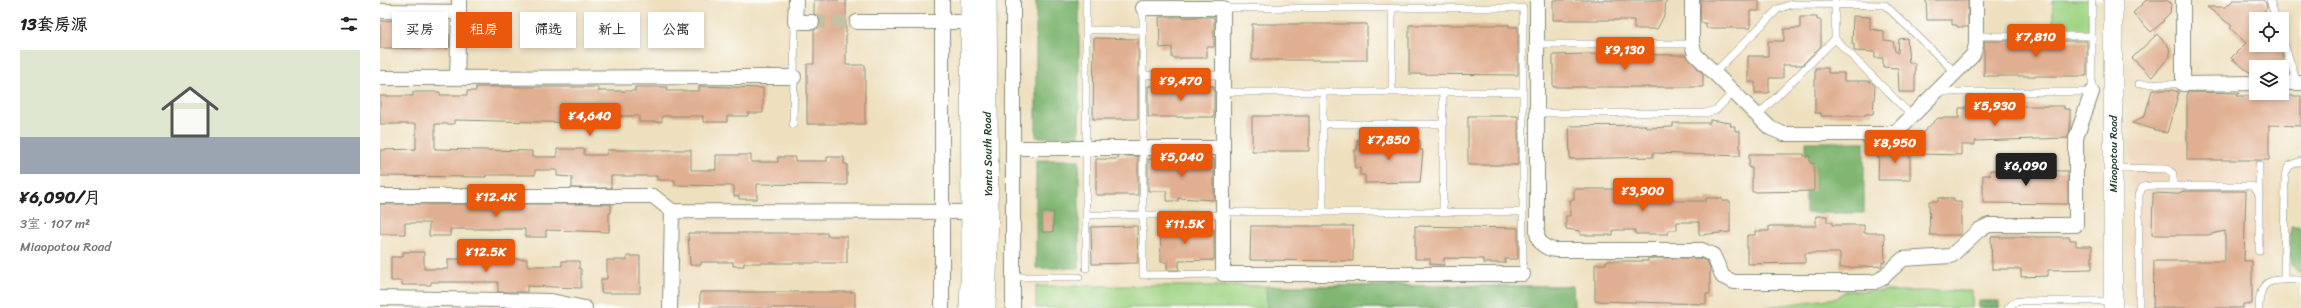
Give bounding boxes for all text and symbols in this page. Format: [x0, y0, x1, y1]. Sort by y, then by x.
text: 13套房源 [20, 9, 88, 39]
chip: 买房 [392, 12, 448, 48]
chip: 租房 [456, 12, 512, 48]
chip: 筛选 [520, 12, 576, 48]
chip: 新上 [584, 12, 640, 48]
chip: 公寓 [648, 12, 704, 48]
map controls [2249, 12, 2289, 100]
button: locate [2249, 12, 2289, 52]
icon: filters [338, 13, 360, 35]
pin: ¥7,810 [2003, 24, 2069, 58]
text: ¥7,810 [2016, 25, 2056, 48]
pin: ¥9,130 [1592, 37, 1658, 71]
text: ¥9,130 [1605, 38, 1645, 61]
button: layers [2249, 60, 2289, 100]
pin: ¥9,470 [1148, 68, 1214, 102]
text: ¥9,470 [1160, 69, 1202, 92]
icon: home [154, 76, 226, 148]
pin: ¥5,930 [1962, 93, 2028, 127]
text: ¥5,930 [1974, 94, 2016, 117]
pin: ¥4,640 [557, 103, 623, 137]
text: ¥4,640 [569, 104, 611, 127]
street label: Yanta South Road [978, 110, 998, 196]
street label: Miaopotou Road [2104, 114, 2123, 193]
pin: ¥7,850 [1356, 127, 1422, 161]
text: ¥7,850 [1368, 128, 1410, 151]
pin: ¥8,950 [1862, 130, 1928, 164]
text: ¥8,950 [1874, 131, 1916, 154]
pin: ¥5,040 [1149, 144, 1215, 178]
text: ¥5,040 [1160, 145, 1204, 168]
pin: ¥6,090 [1993, 153, 2059, 187]
text: ¥6,090 [2005, 154, 2047, 177]
pin: ¥3,900 [1610, 178, 1676, 212]
text: ¥3,900 [1622, 179, 1664, 202]
text: ¥6,090/月 [20, 182, 101, 212]
pin: ¥12.4K [463, 184, 529, 218]
text: ¥12.4K [476, 185, 516, 208]
pin: ¥11.5K [1152, 211, 1218, 245]
text: 3室 · 107 m² [20, 212, 90, 235]
text: ¥11.5K [1166, 212, 1204, 235]
text: Miaopotou Road [20, 235, 111, 258]
pin: ¥12.5K [453, 239, 519, 273]
text: ¥12.5K [466, 240, 506, 263]

